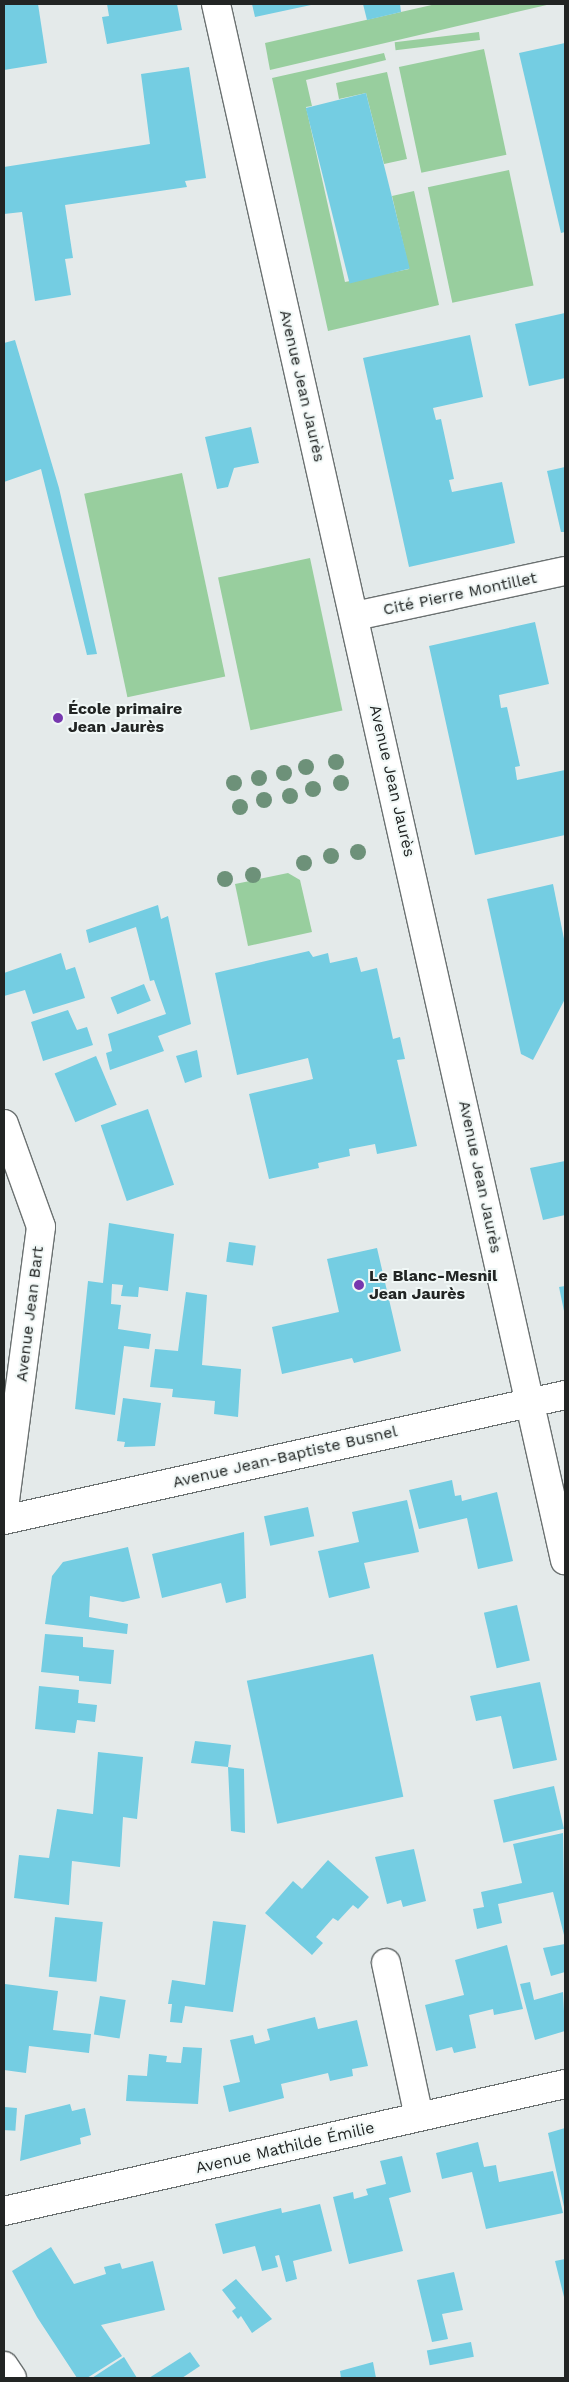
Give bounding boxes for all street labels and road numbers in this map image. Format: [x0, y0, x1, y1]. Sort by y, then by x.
street label: Avenue Jean Jaurès [275, 308, 329, 464]
street label: Cité Pierre Montillet [381, 568, 539, 620]
street label: Avenue Jean Jaurès [365, 703, 419, 859]
street label: Avenue Jean Jaurès [454, 1099, 506, 1255]
street label: Avenue Jean Bart [12, 1245, 48, 1383]
street label: Avenue Jean-Baptiste Busnel [171, 1422, 399, 1492]
street label: Avenue Mathilde Émilie [194, 2118, 376, 2178]

